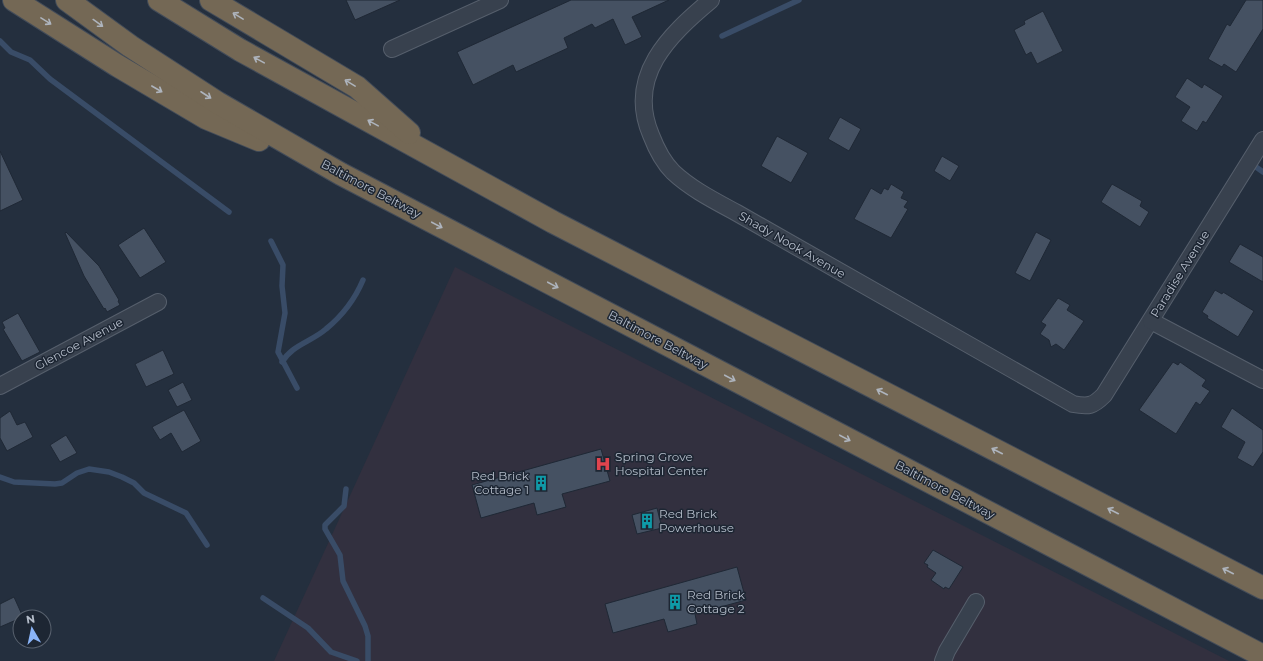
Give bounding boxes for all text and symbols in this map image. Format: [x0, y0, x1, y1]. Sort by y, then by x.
one-way arrow [232, 12, 244, 20]
one-way arrow [40, 18, 52, 26]
one-way arrow [93, 19, 104, 27]
one-way arrow [253, 56, 265, 64]
one-way arrow [344, 79, 356, 87]
one-way arrow [151, 86, 163, 94]
one-way arrow [200, 91, 211, 99]
one-way arrow [367, 119, 379, 127]
street label: Baltimore Beltway [319, 156, 424, 221]
street label: Shady Nook Avenue [736, 208, 848, 281]
one-way arrow [431, 221, 443, 229]
street label: Paradise Avenue [1147, 227, 1212, 320]
one-way arrow [546, 282, 558, 289]
street label: Baltimore Beltway [606, 307, 711, 372]
street label: Glencoe Avenue [32, 314, 125, 373]
one-way arrow [724, 374, 736, 382]
one-way arrow [876, 387, 888, 395]
one-way arrow [839, 435, 851, 442]
one-way arrow [992, 447, 1004, 455]
place label: Spring Grove Hospital Center [615, 449, 708, 478]
hospital icon: Spring Grove Hospital Center [594, 455, 612, 473]
street label: Baltimore Beltway [893, 457, 998, 522]
place label: Red Brick Cottage 1 [471, 468, 530, 497]
building icon: Red Brick Cottage 1 [532, 474, 550, 492]
place label: Red Brick Powerhouse [659, 506, 734, 535]
one-way arrow [1107, 507, 1119, 514]
building icon: Red Brick Powerhouse [638, 512, 656, 530]
one-way arrow [1223, 566, 1235, 574]
place label: Red Brick Cottage 2 [687, 587, 746, 616]
building icon: Red Brick Cottage 2 [666, 593, 684, 611]
north arrow [12, 609, 52, 649]
text: N [25, 612, 36, 627]

